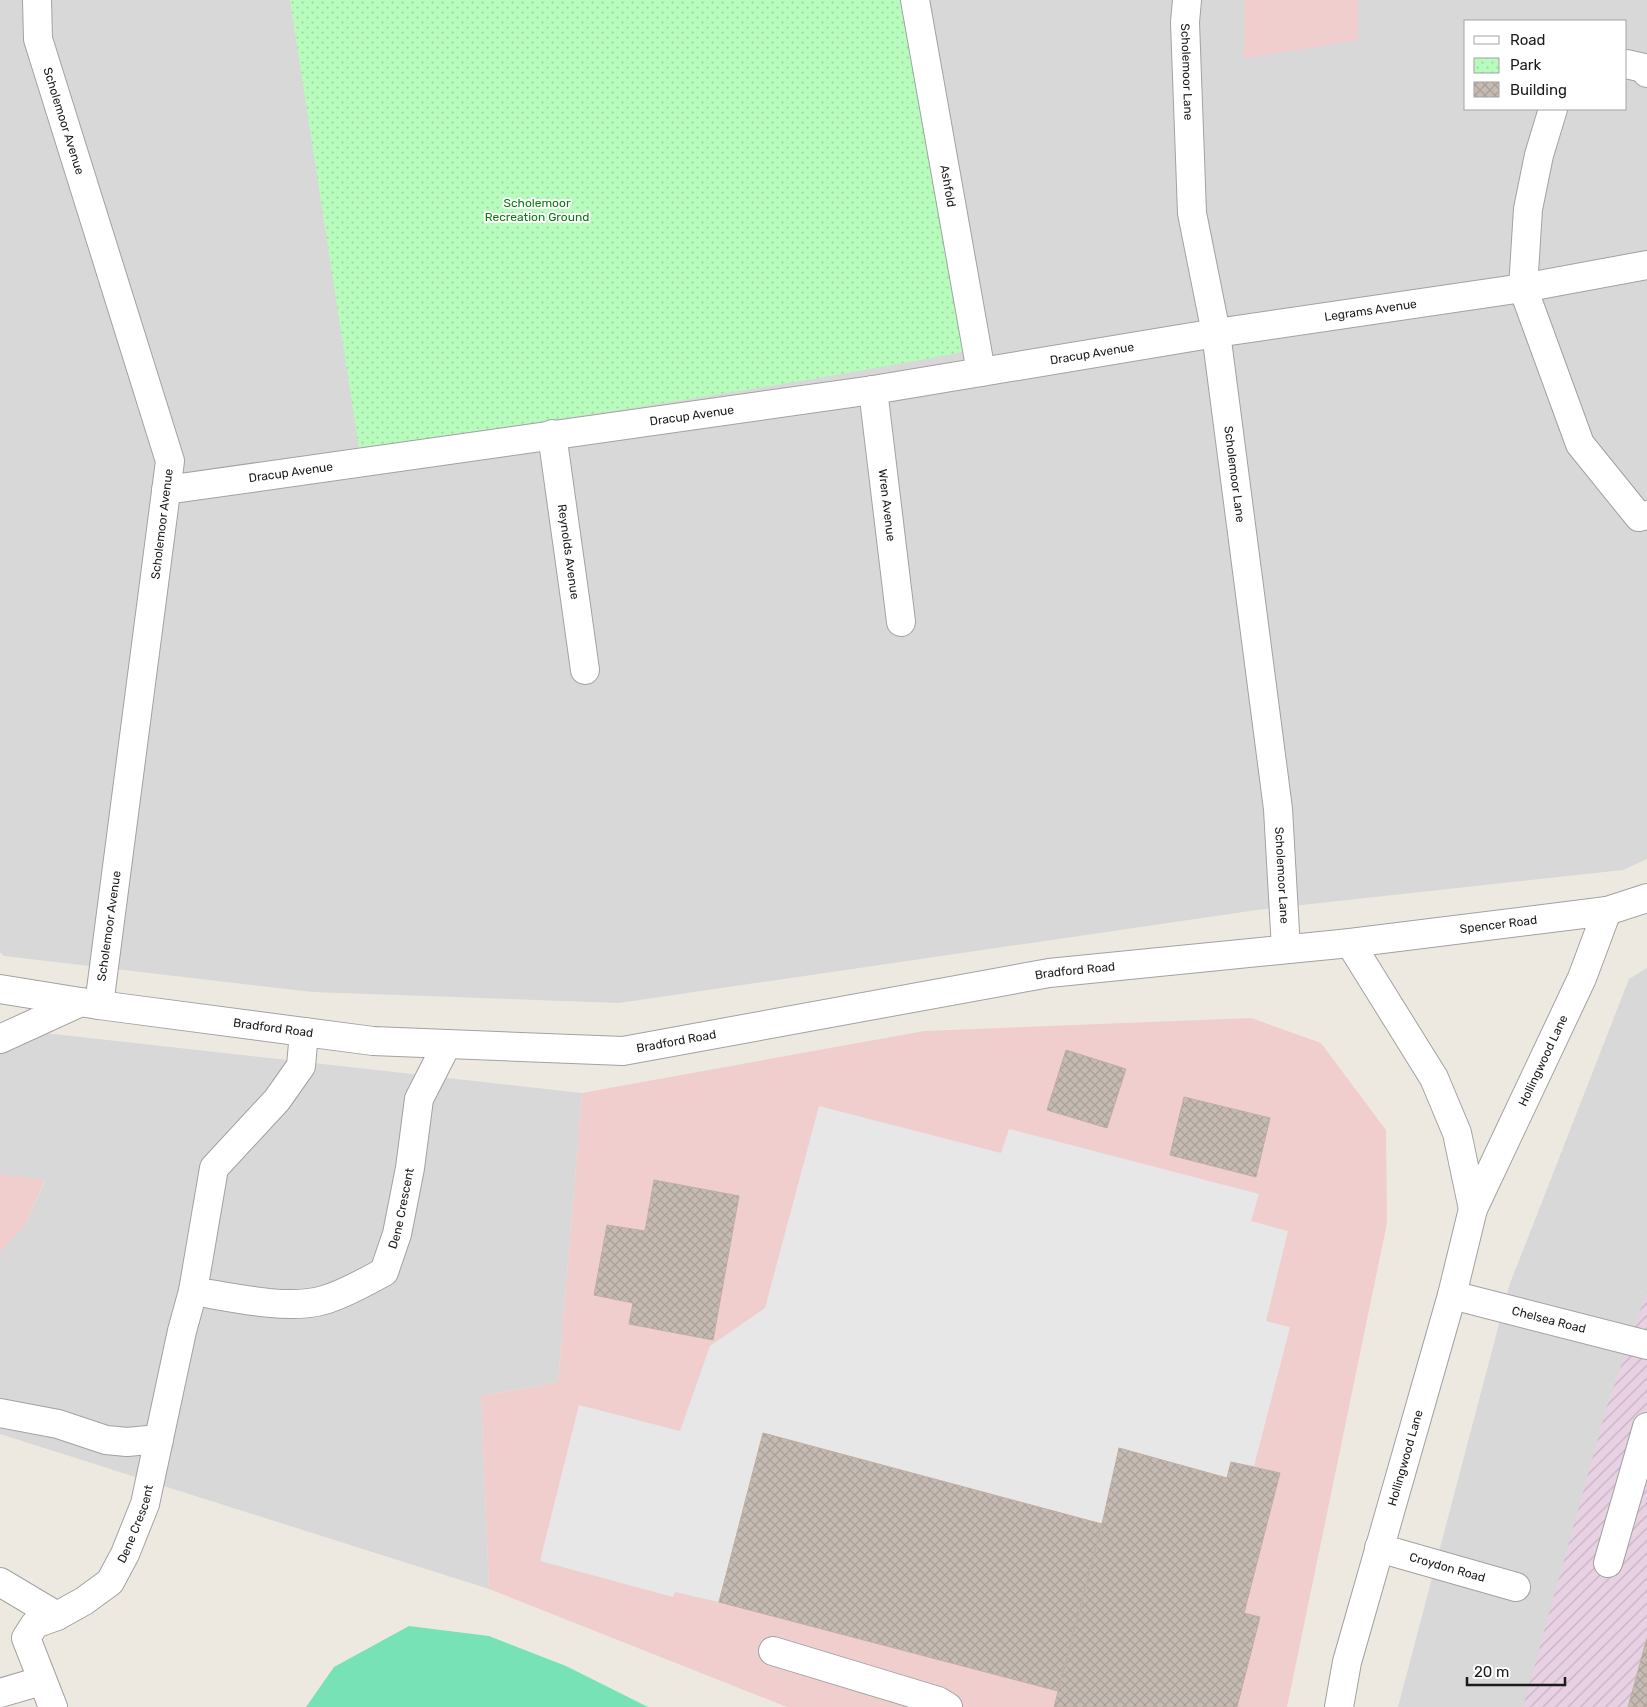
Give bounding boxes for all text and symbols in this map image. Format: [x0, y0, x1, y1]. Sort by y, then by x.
legend [1464, 20, 1627, 110]
street label: Scholemoor Lane [1178, 23, 1196, 121]
text: Road [1510, 31, 1546, 49]
text: Park [1510, 56, 1541, 74]
street label: Scholemoor Avenue [40, 66, 87, 177]
text: Building [1510, 81, 1567, 99]
street label: Ashfold [937, 164, 959, 208]
park label: Scholemoor Recreation Ground [485, 196, 589, 224]
street label: Legrams Avenue [1324, 297, 1418, 324]
street label: Dracup Avenue [1049, 340, 1135, 367]
street label: Dracup Avenue [649, 403, 735, 429]
street label: Scholemoor Lane [1221, 425, 1248, 524]
street label: Dracup Avenue [248, 459, 334, 485]
street label: Scholemoor Avenue [148, 468, 176, 580]
street label: Wren Avenue [876, 468, 898, 542]
street label: Reynolds Avenue [555, 503, 582, 601]
street label: Scholemoor Lane [1272, 826, 1292, 924]
street label: Scholemoor Avenue [94, 870, 124, 982]
street label: Spencer Road [1459, 913, 1538, 936]
street label: Bradford Road [1034, 959, 1116, 982]
street label: Hollingwood Lane [1515, 1012, 1571, 1109]
street label: Bradford Road [232, 1016, 314, 1040]
street label: Bradford Road [635, 1027, 717, 1055]
street label: Dene Crescent [385, 1166, 417, 1251]
street label: Chelsea Road [1510, 1304, 1587, 1336]
street label: Hollingwood Lane [1385, 1408, 1426, 1508]
street label: Dene Crescent [114, 1483, 156, 1565]
street label: Croydon Road [1408, 1550, 1487, 1585]
scale bar [1467, 1654, 1564, 1686]
text: 20 m [1474, 1663, 1509, 1681]

